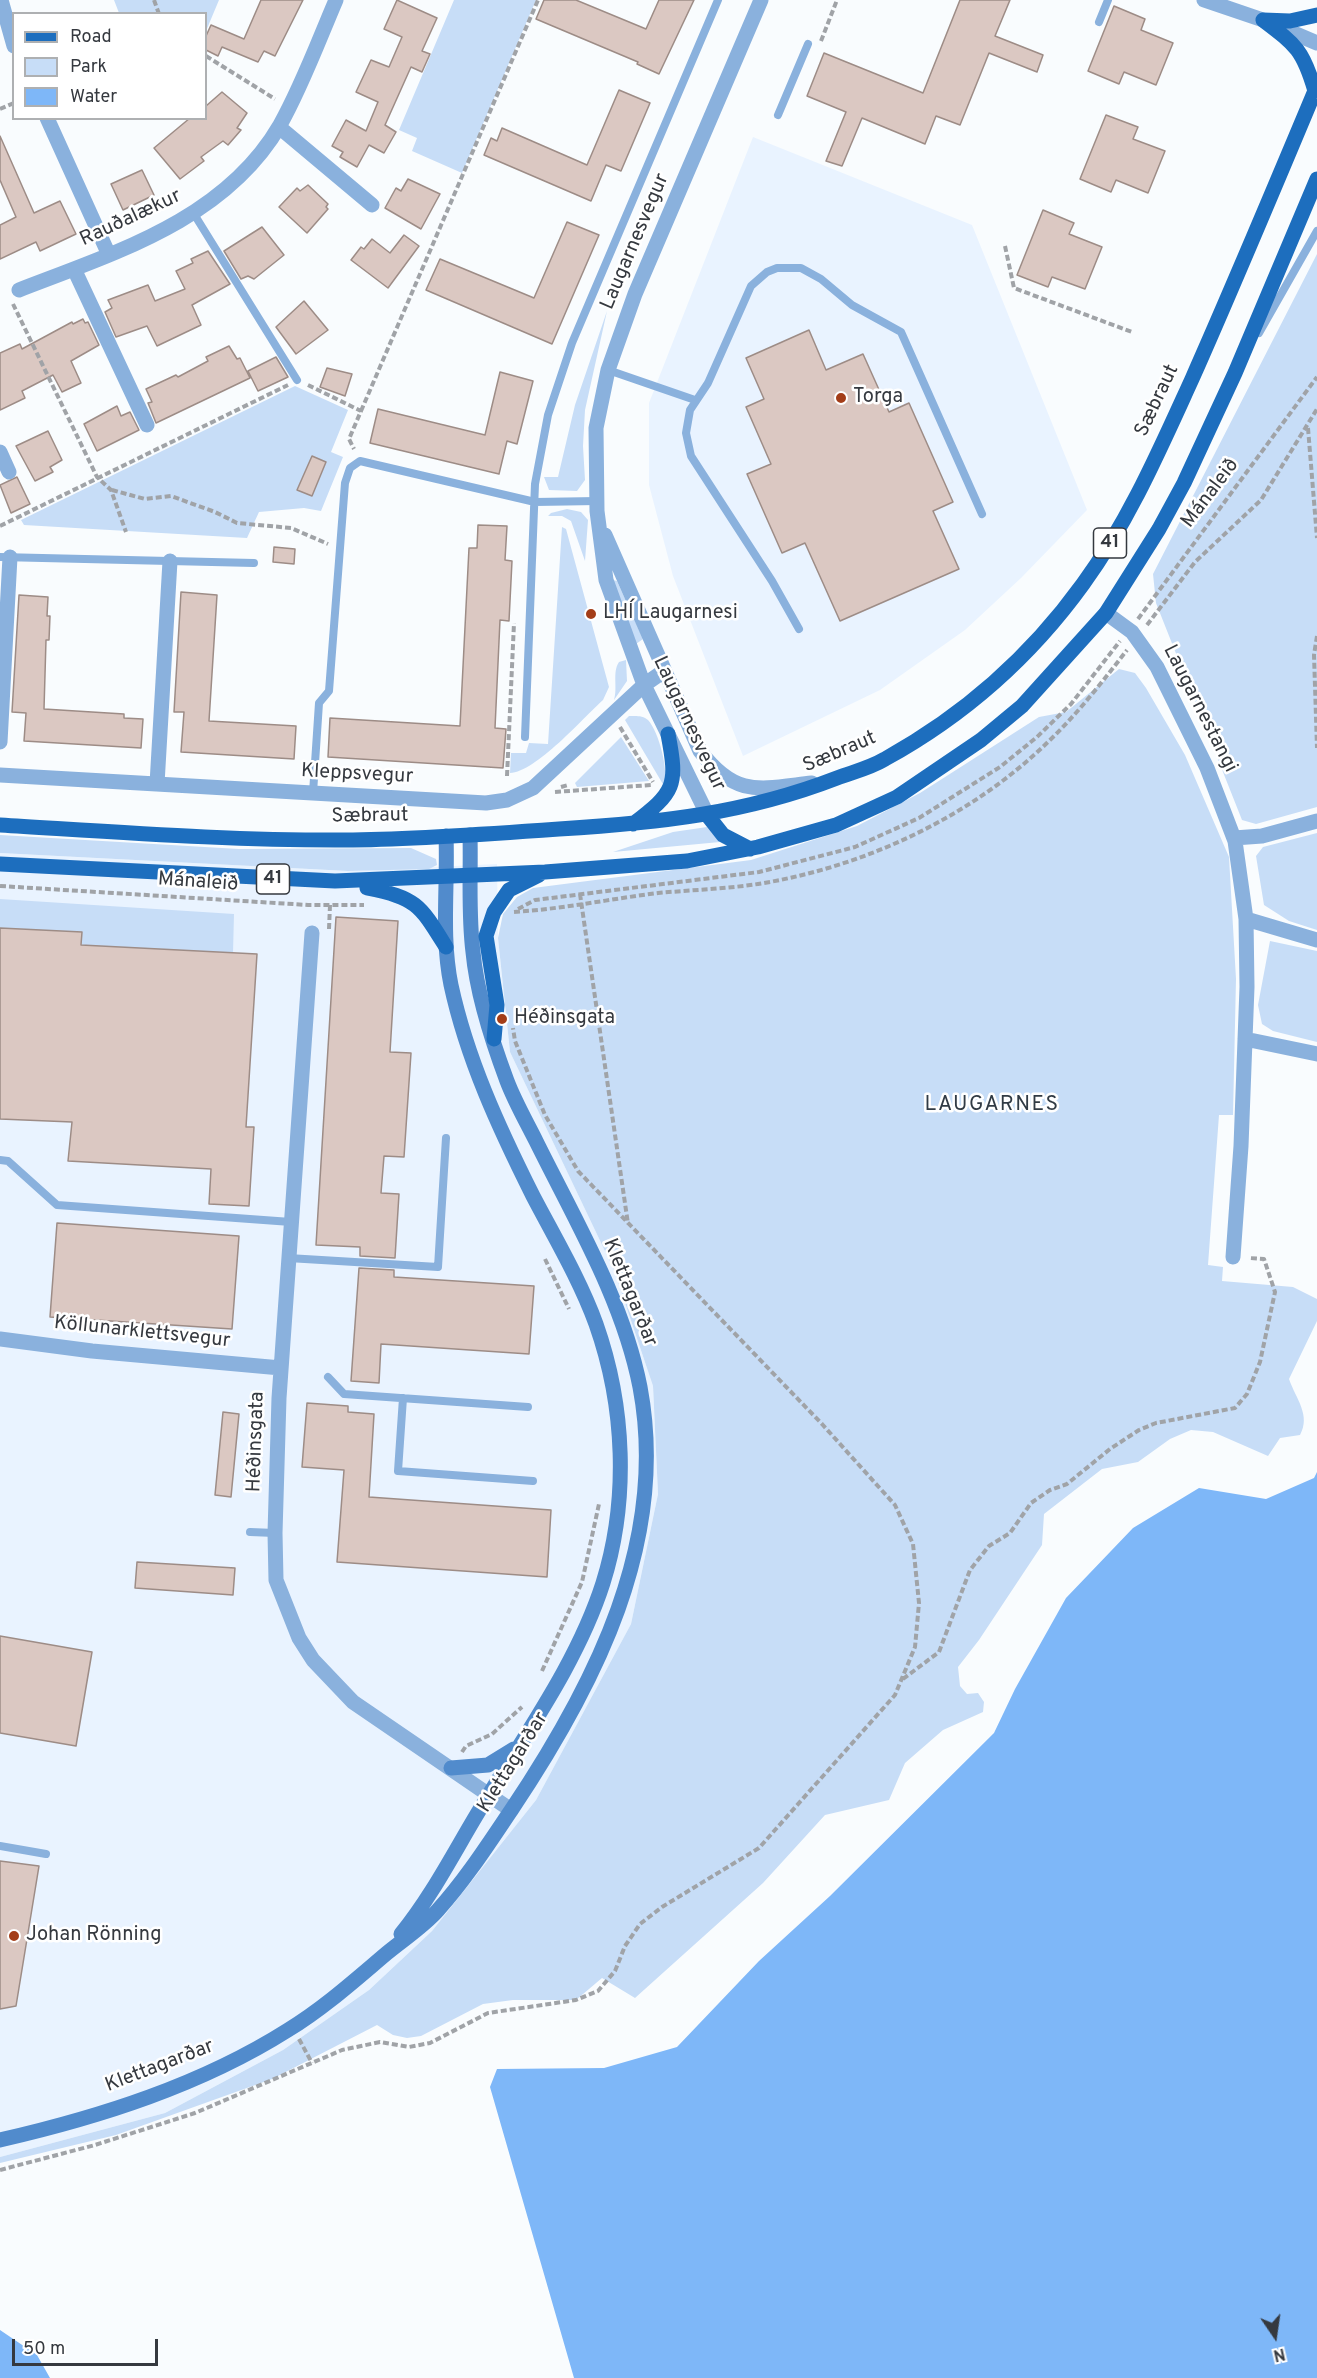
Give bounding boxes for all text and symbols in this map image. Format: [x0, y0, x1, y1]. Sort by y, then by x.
legend [12, 12, 207, 120]
text: Road [70, 26, 112, 49]
text: Park [70, 56, 107, 79]
text: Water [70, 86, 117, 109]
street label: Laugarnesvegur [597, 170, 675, 314]
street label: Rauðalækur [77, 185, 185, 253]
street label: Sæbraut [1131, 361, 1185, 441]
place label: Torga [853, 386, 903, 410]
marker: Torga [834, 391, 848, 405]
street label: Mánaleið [1177, 455, 1245, 533]
road number: 41 [1094, 528, 1126, 558]
place label: LHÍ Laugarnesi [603, 602, 738, 626]
marker: LHÍ Laugarnesi [584, 607, 598, 621]
street label: Laugarnestangi [1157, 641, 1241, 777]
street label: Laugarnesvegur [646, 653, 730, 795]
street label: Sæbraut [800, 727, 880, 779]
street label: Kleppsvegur [300, 760, 414, 790]
street label: Sæbraut [331, 804, 409, 830]
road number: 41 [256, 864, 290, 894]
street label: Mánaleið [157, 868, 239, 898]
place label: Héðinsgata [514, 1007, 615, 1031]
marker: Héðinsgata [495, 1012, 509, 1026]
district label: LAUGARNES [924, 1093, 1060, 1119]
street label: Klettagarðar [596, 1235, 662, 1351]
street label: Köllunarklettsvegur [53, 1312, 231, 1354]
street label: Héðinsgata [243, 1391, 271, 1493]
street label: Klettagarðar [474, 1708, 554, 1818]
place label: Johan Rönning [26, 1924, 161, 1948]
marker: Johan Rönning [7, 1929, 21, 1943]
street label: Klettagarðar [102, 2035, 218, 2099]
north arrow [1245, 2306, 1305, 2366]
scale bar [15, 2327, 160, 2365]
text: 50 m [23, 2338, 65, 2361]
text: N [1271, 2343, 1287, 2365]

